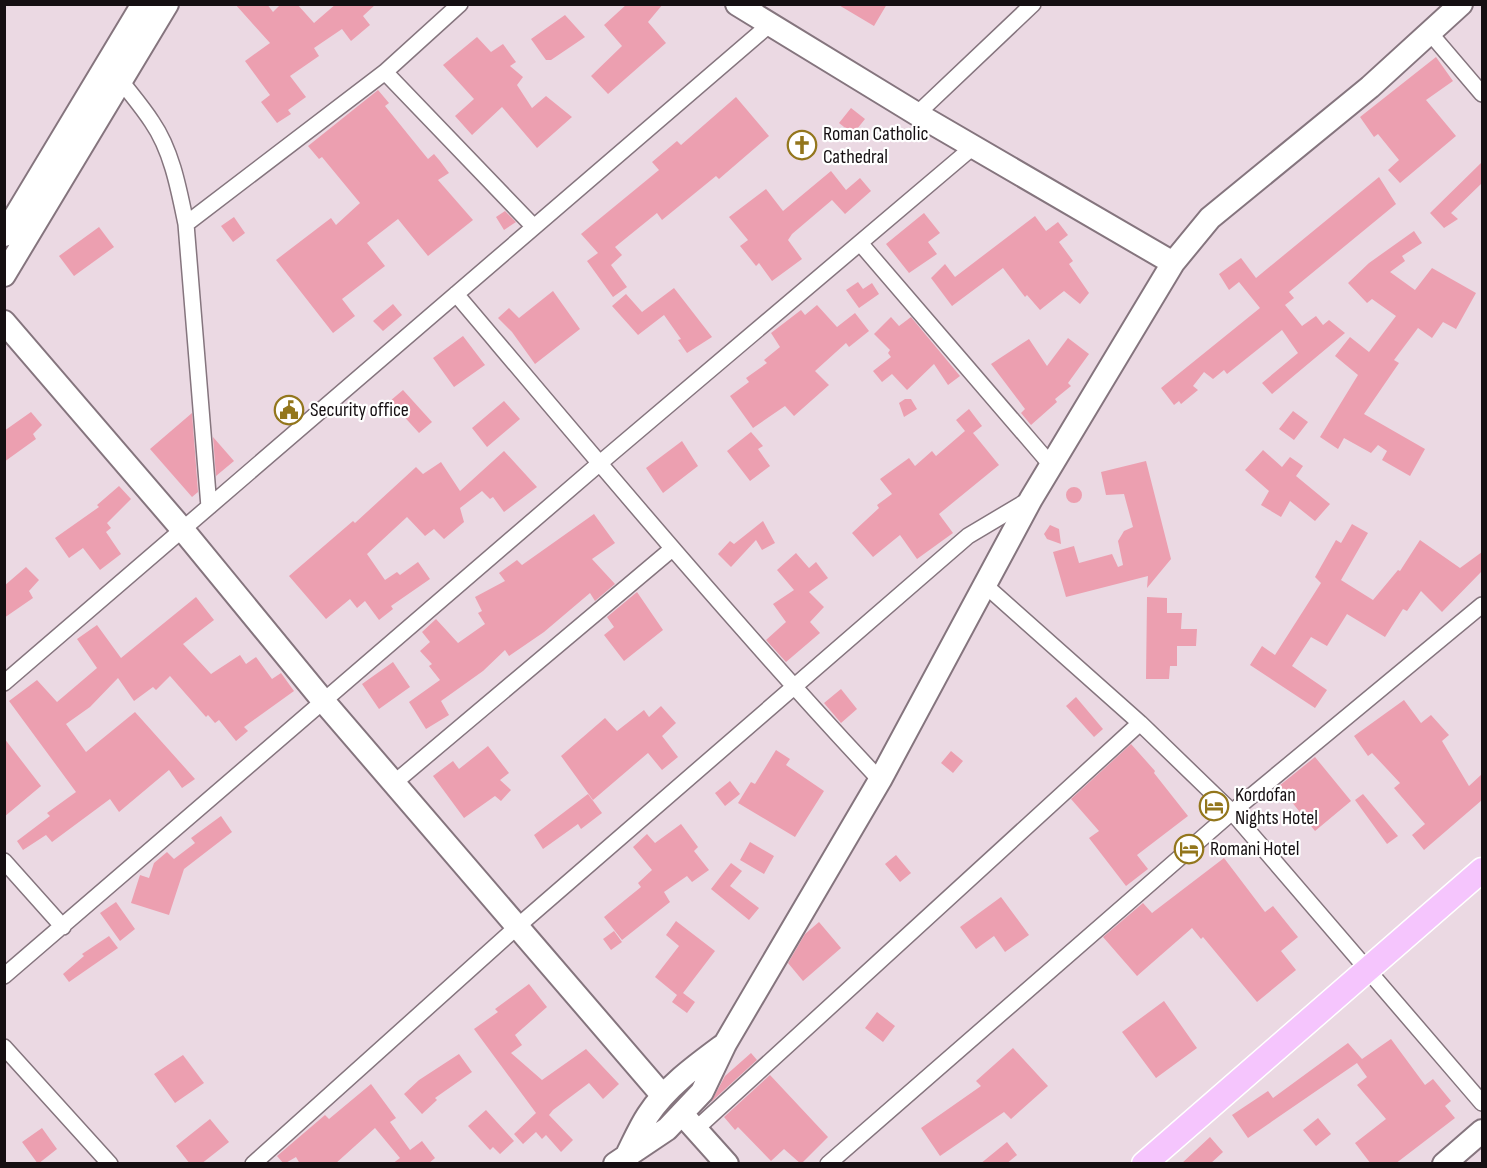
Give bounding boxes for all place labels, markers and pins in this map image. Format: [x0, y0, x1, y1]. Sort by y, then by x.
place label: Roman Catholic Cathedral [823, 122, 928, 169]
church icon: Roman Catholic Cathedral [786, 129, 818, 161]
public building icon: Security office [273, 394, 305, 426]
place label: Security office [310, 398, 409, 422]
place label: Kordofan Nights Hotel [1235, 783, 1318, 830]
hotel icon: Kordofan Nights Hotel [1198, 790, 1230, 822]
hotel icon: Romani Hotel [1173, 833, 1205, 865]
place label: Romani Hotel [1210, 837, 1299, 861]

